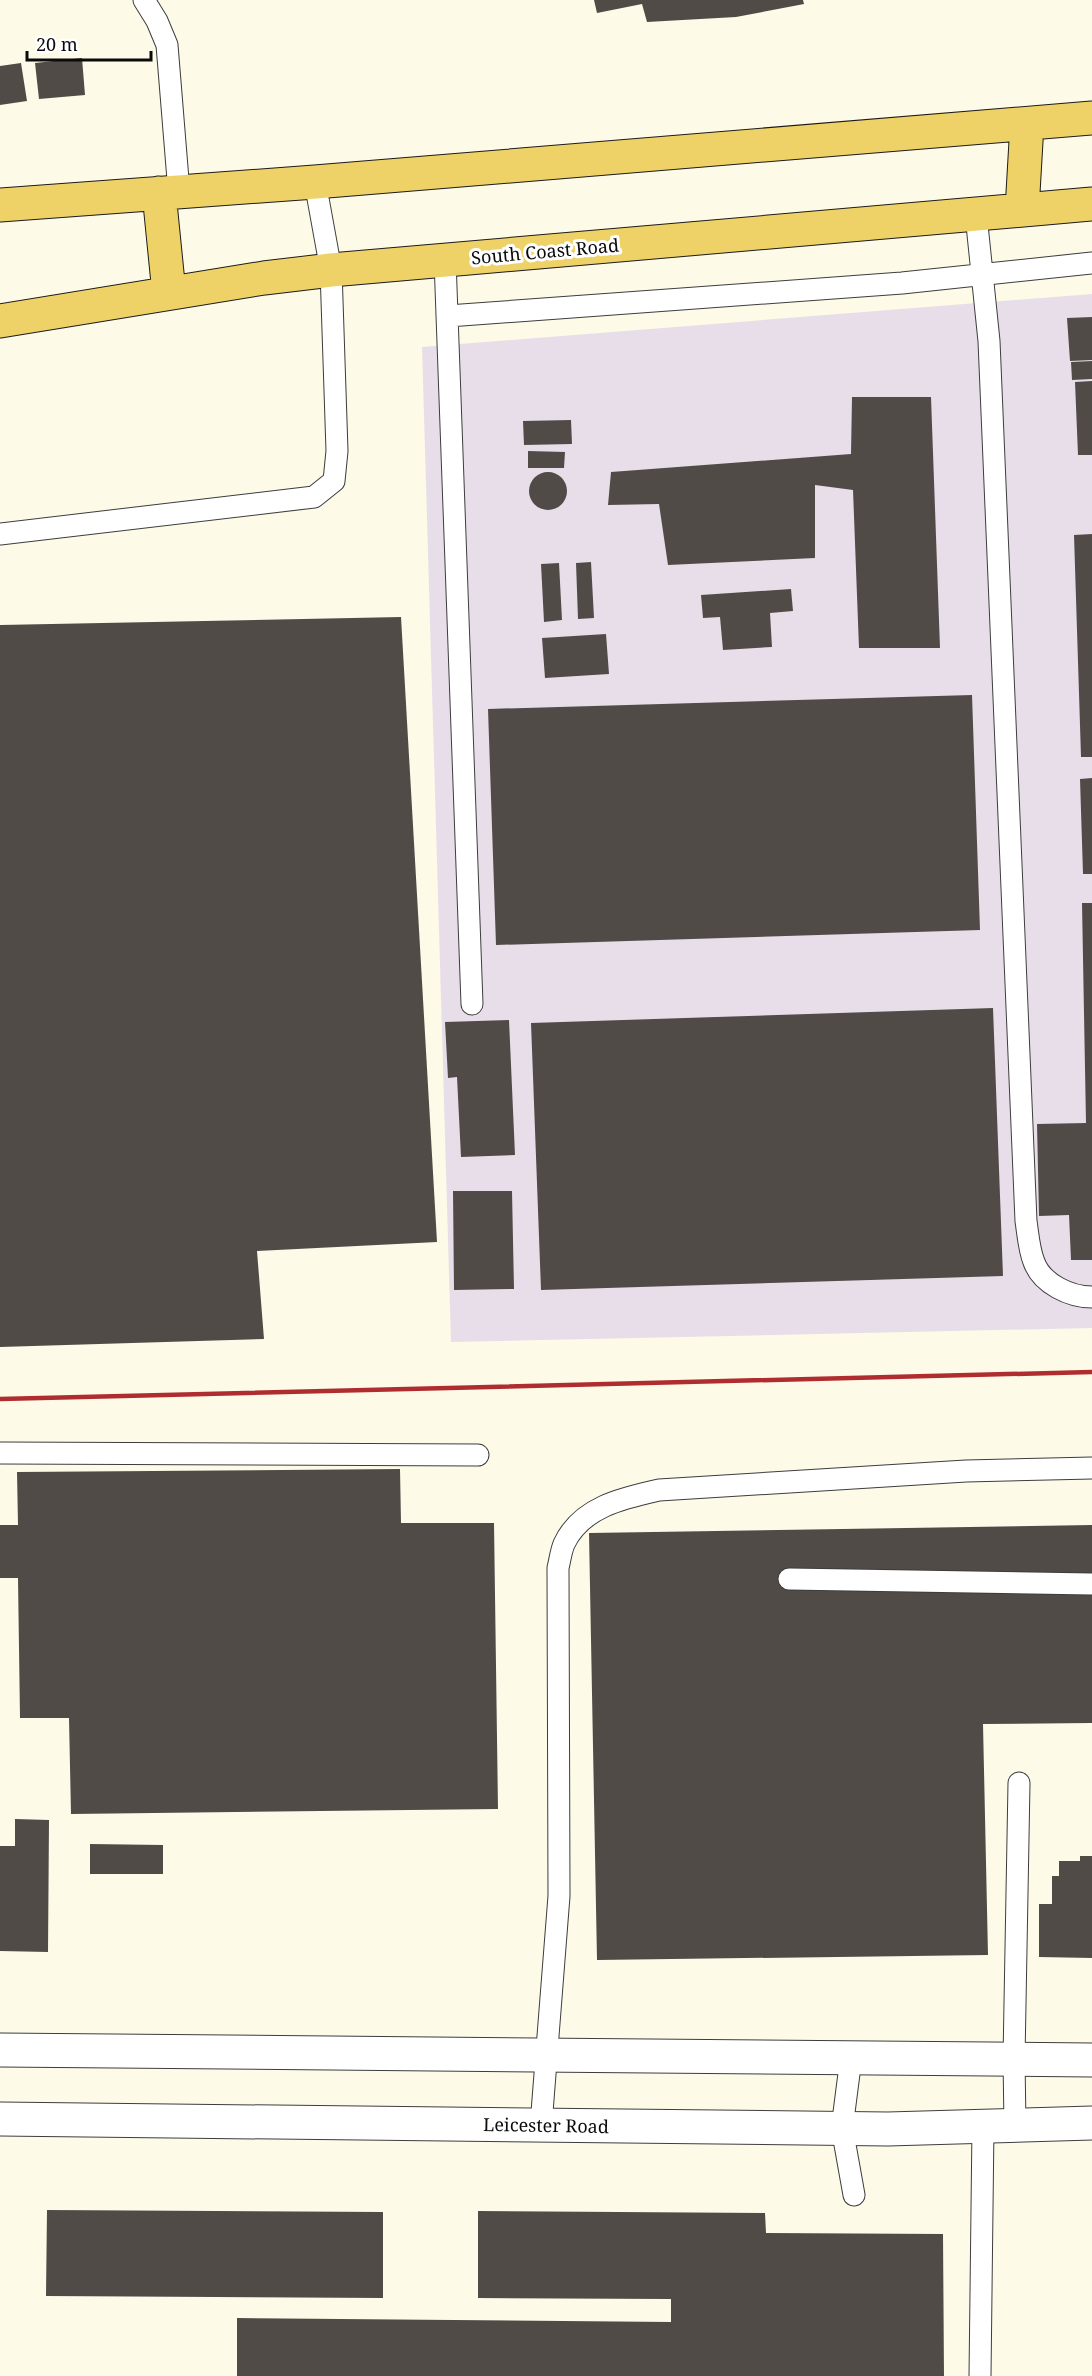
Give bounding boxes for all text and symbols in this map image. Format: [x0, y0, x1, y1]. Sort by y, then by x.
scale bar [27, 24, 152, 62]
text: 20 m [36, 32, 78, 56]
street label: South Coast Road [470, 233, 620, 269]
street label: Leicester Road [483, 2112, 609, 2138]

